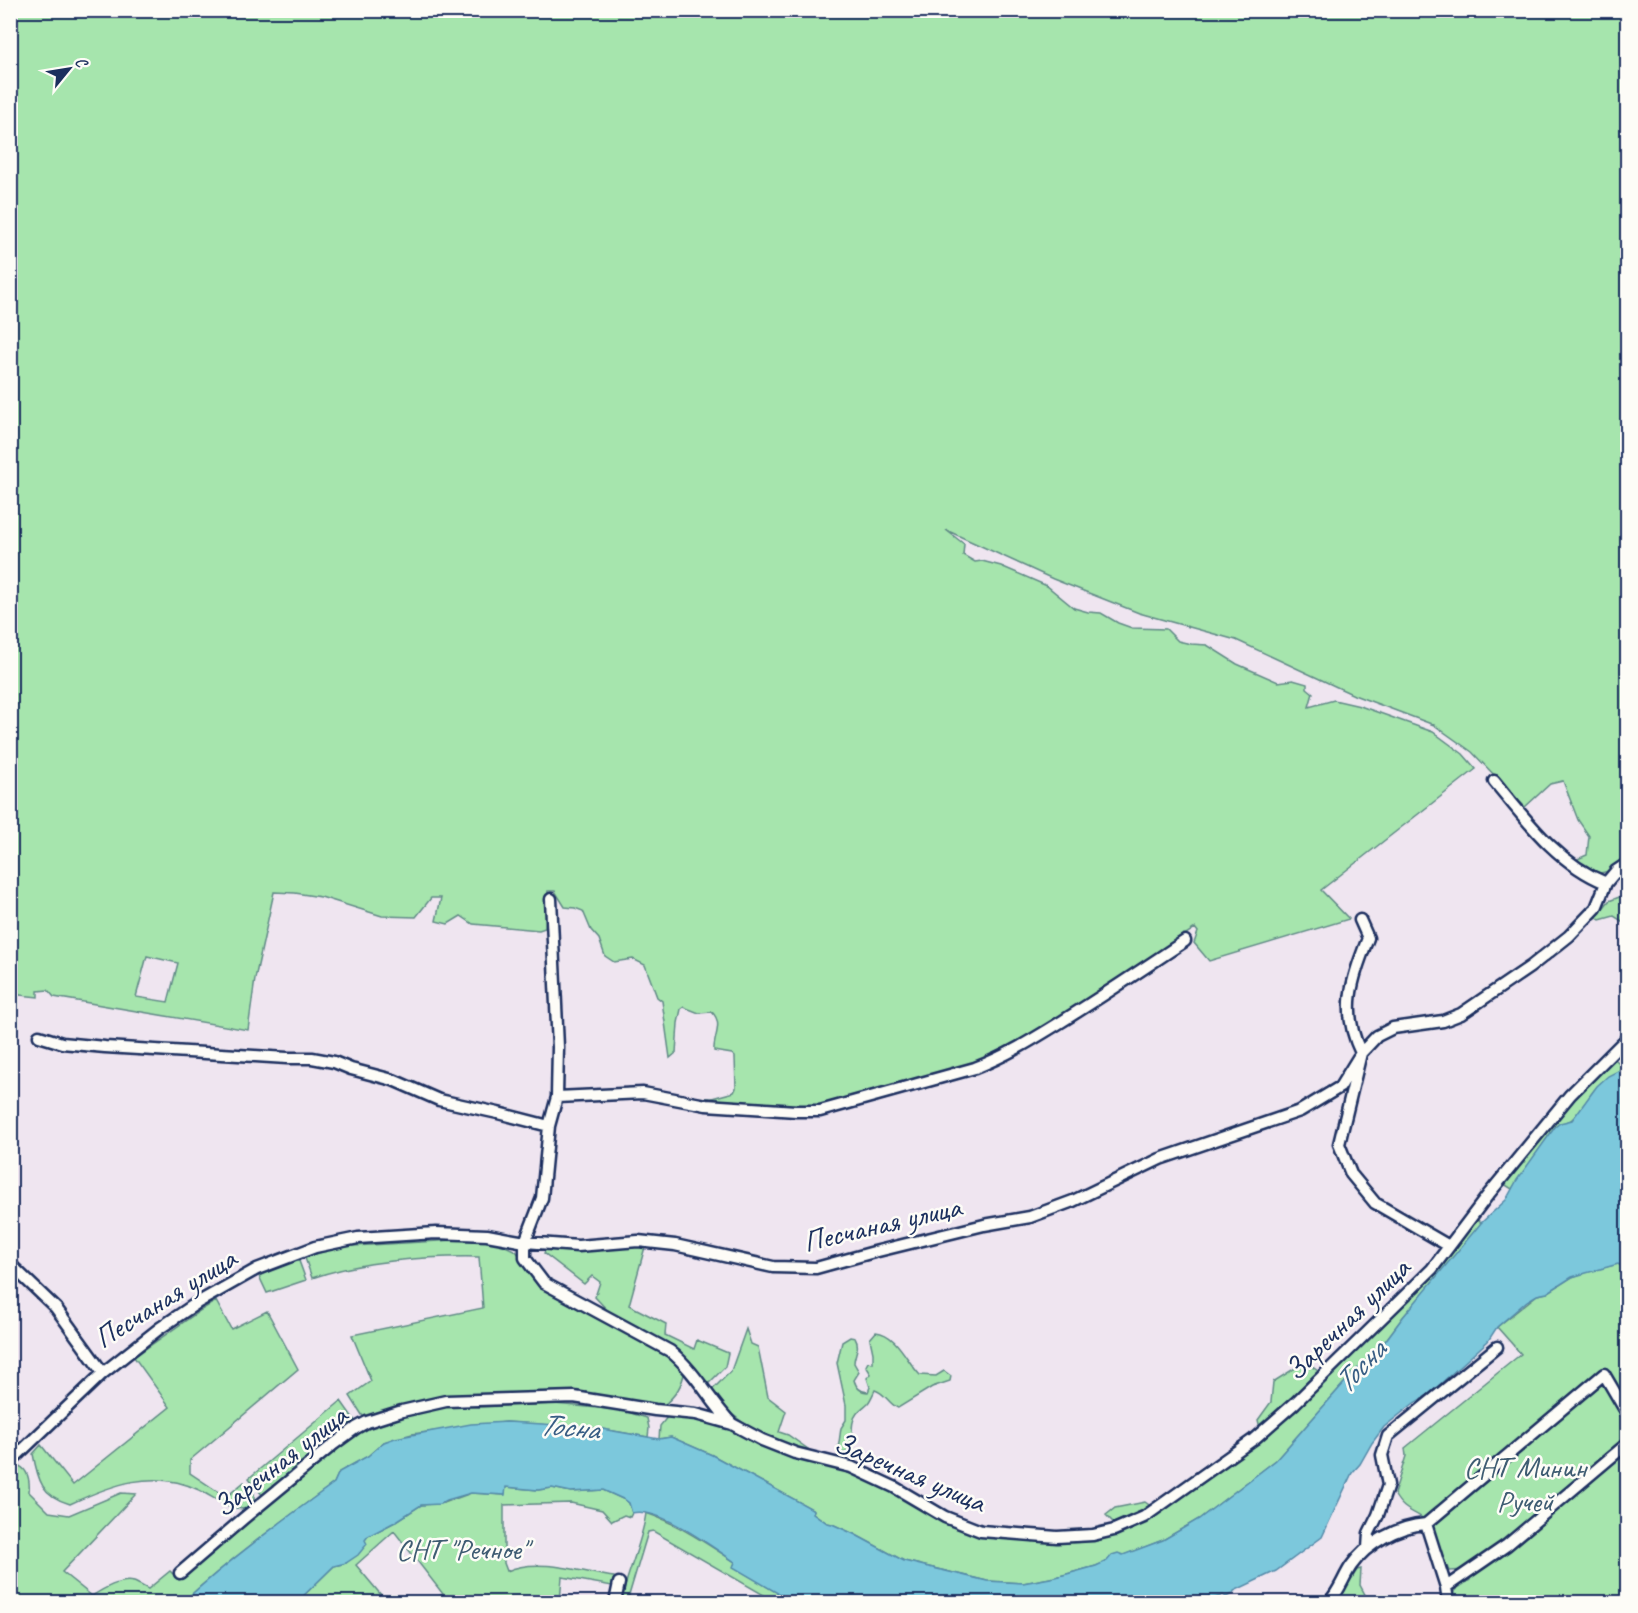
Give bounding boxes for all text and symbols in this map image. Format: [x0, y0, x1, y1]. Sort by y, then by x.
north arrow [39, 39, 99, 99]
text: С [70, 54, 93, 72]
street label: Песчаная улица [800, 1187, 966, 1261]
street label: Песчаная улица [87, 1238, 245, 1357]
street label: Заречная улица [1276, 1248, 1419, 1388]
water label: Тосна [1324, 1328, 1397, 1402]
street label: Заречная улица [205, 1395, 356, 1525]
water label: Тосна [538, 1403, 604, 1450]
street label: Заречная улица [829, 1423, 993, 1522]
park label: СНТ Минин Ручей [1464, 1448, 1588, 1520]
park label: СНТ "Речное" [396, 1530, 534, 1568]

